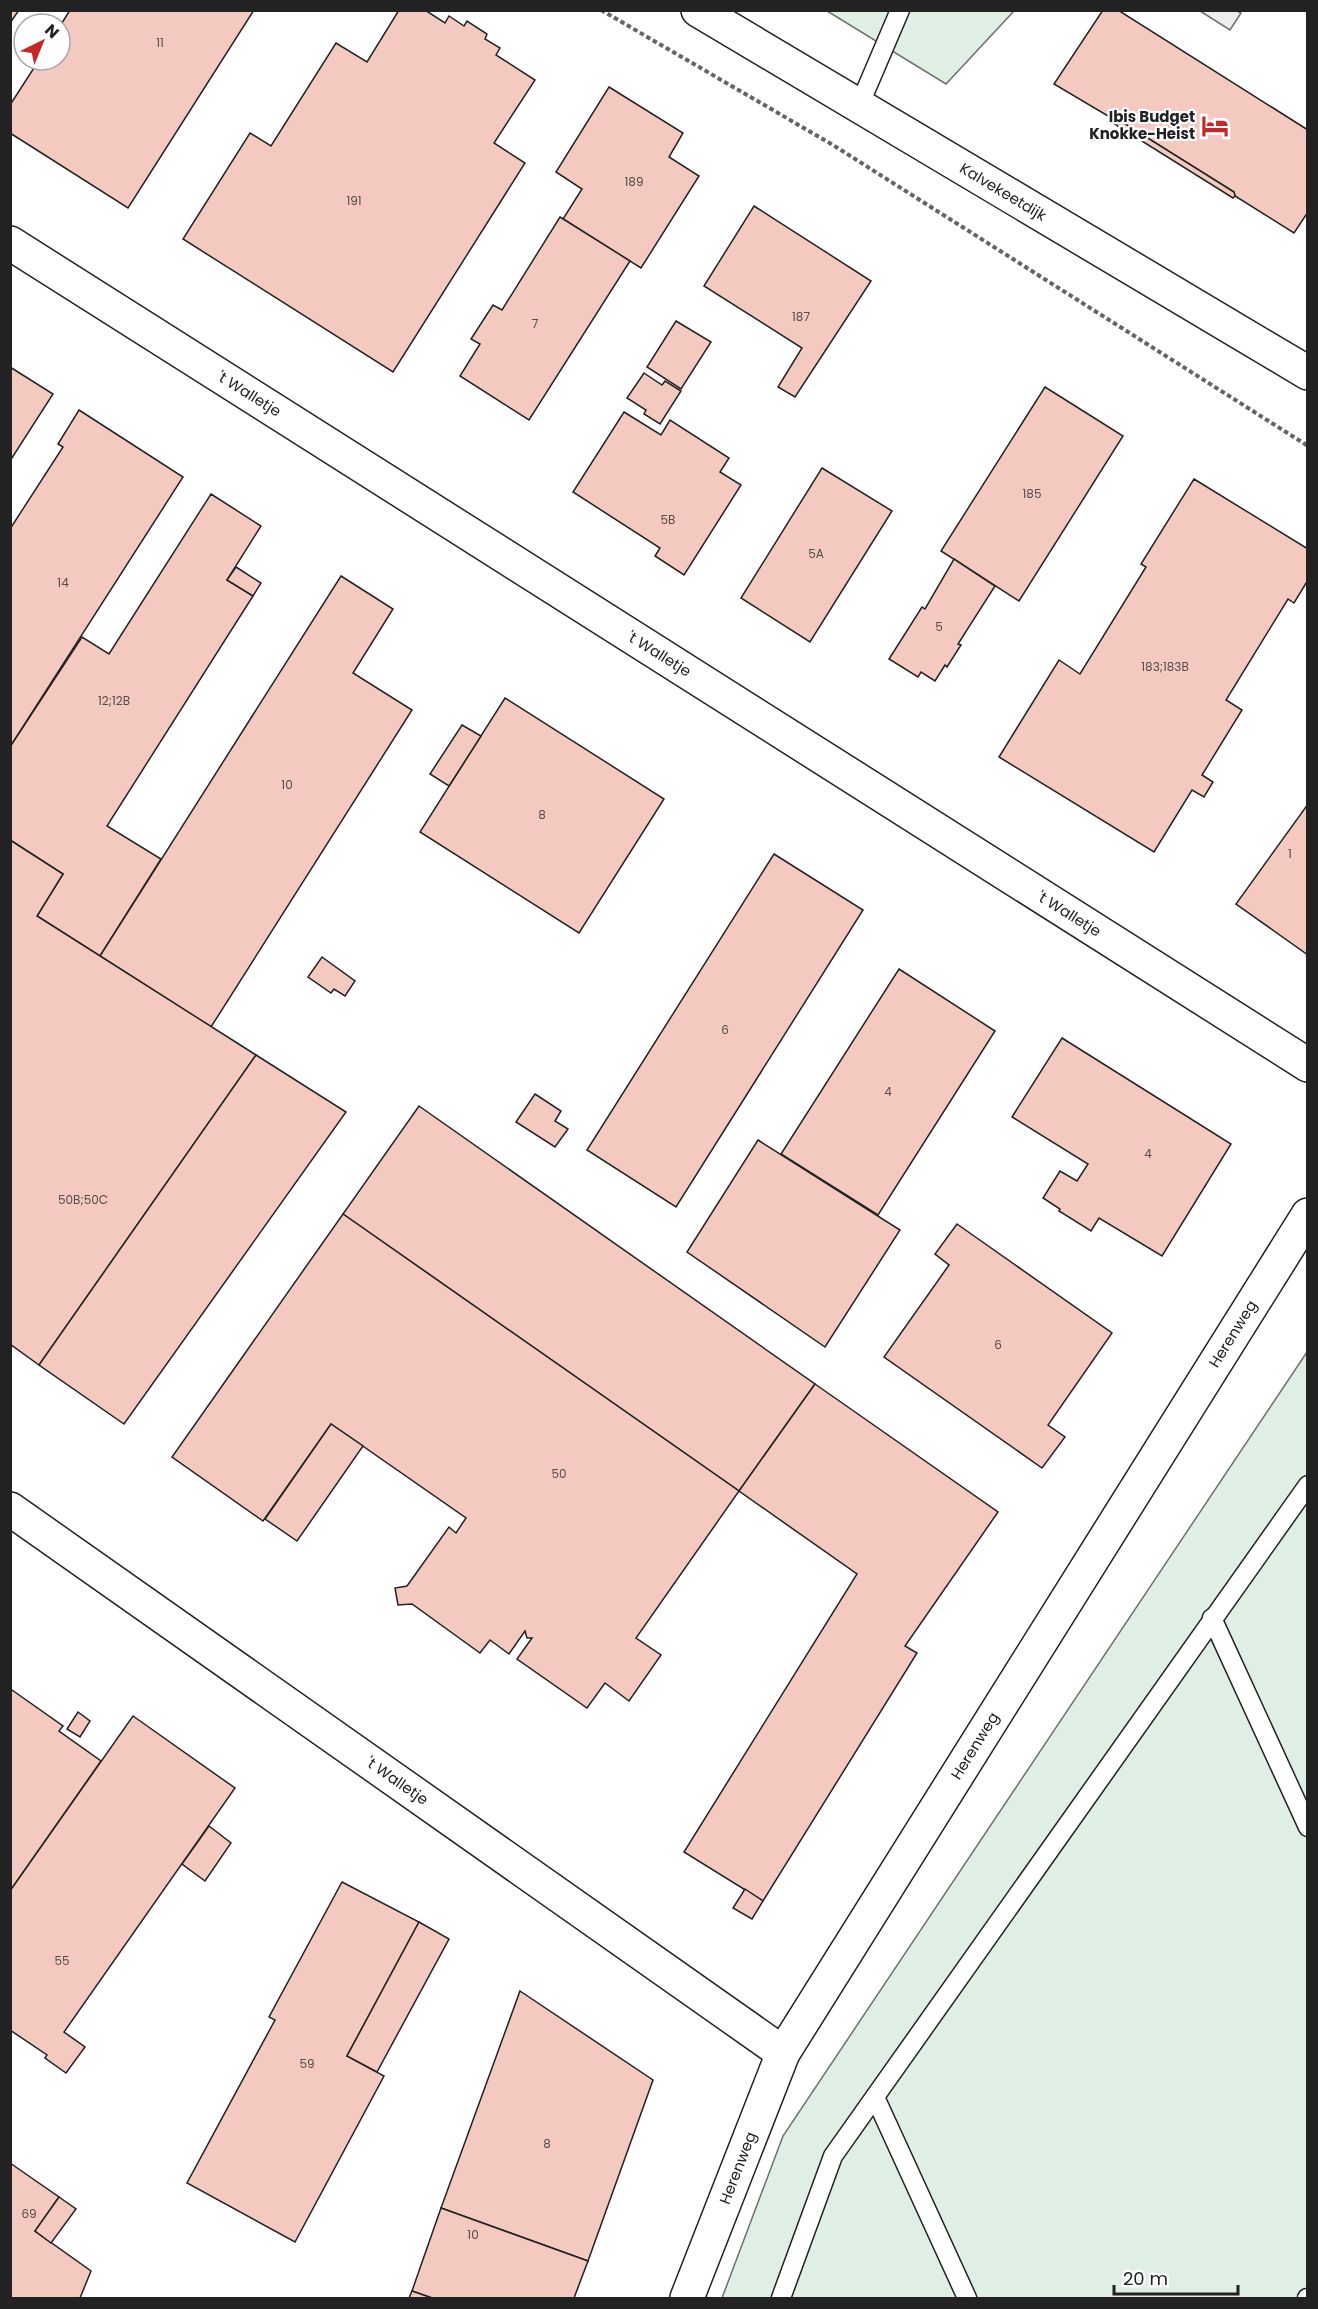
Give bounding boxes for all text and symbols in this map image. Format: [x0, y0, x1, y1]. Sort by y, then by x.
north arrow [12, 12, 72, 72]
text: N [40, 19, 64, 44]
house number: 11 [156, 34, 164, 51]
place label: Ibis Budget Knokke-Heist [1089, 106, 1195, 144]
hotel icon: Ibis Budget Knokke-Heist [1200, 111, 1230, 141]
street label: Kalvekeetdijk [956, 157, 1051, 226]
house number: 189 [625, 173, 643, 190]
house number: 191 [346, 192, 362, 209]
house number: 187 [792, 308, 810, 325]
house number: 7 [532, 315, 539, 332]
street label: 't Walletje [213, 366, 285, 422]
house number: 185 [1023, 485, 1041, 502]
house number: 5B [661, 511, 675, 528]
house number: 5A [808, 545, 824, 562]
house number: 14 [57, 574, 69, 591]
house number: 5 [935, 618, 943, 635]
street label: 't Walletje [623, 626, 695, 682]
house number: 183;183B [1141, 658, 1189, 675]
house number: 12;12B [98, 692, 130, 709]
house number: 10 [281, 776, 293, 793]
house number: 8 [538, 806, 546, 823]
house number: 1 [1288, 845, 1292, 862]
street label: 't Walletje [1033, 886, 1105, 942]
house number: 6 [721, 1021, 729, 1038]
house number: 4 [884, 1083, 892, 1100]
house number: 4 [1144, 1145, 1152, 1162]
house number: 50B;50C [58, 1191, 108, 1208]
street label: Herenweg [1204, 1296, 1262, 1371]
house number: 6 [994, 1336, 1002, 1353]
house number: 50 [551, 1465, 567, 1482]
street label: Herenweg [946, 1708, 1004, 1783]
street label: 't Walletje [362, 1751, 433, 1810]
house number: 55 [54, 1952, 70, 1969]
house number: 59 [299, 2055, 315, 2072]
street label: Herenweg [714, 2129, 761, 2207]
house number: 8 [543, 2135, 551, 2152]
house number: 69 [21, 2205, 37, 2222]
house number: 10 [467, 2226, 479, 2243]
scale bar [1114, 2258, 1238, 2296]
text: 20 m [1123, 2266, 1168, 2291]

